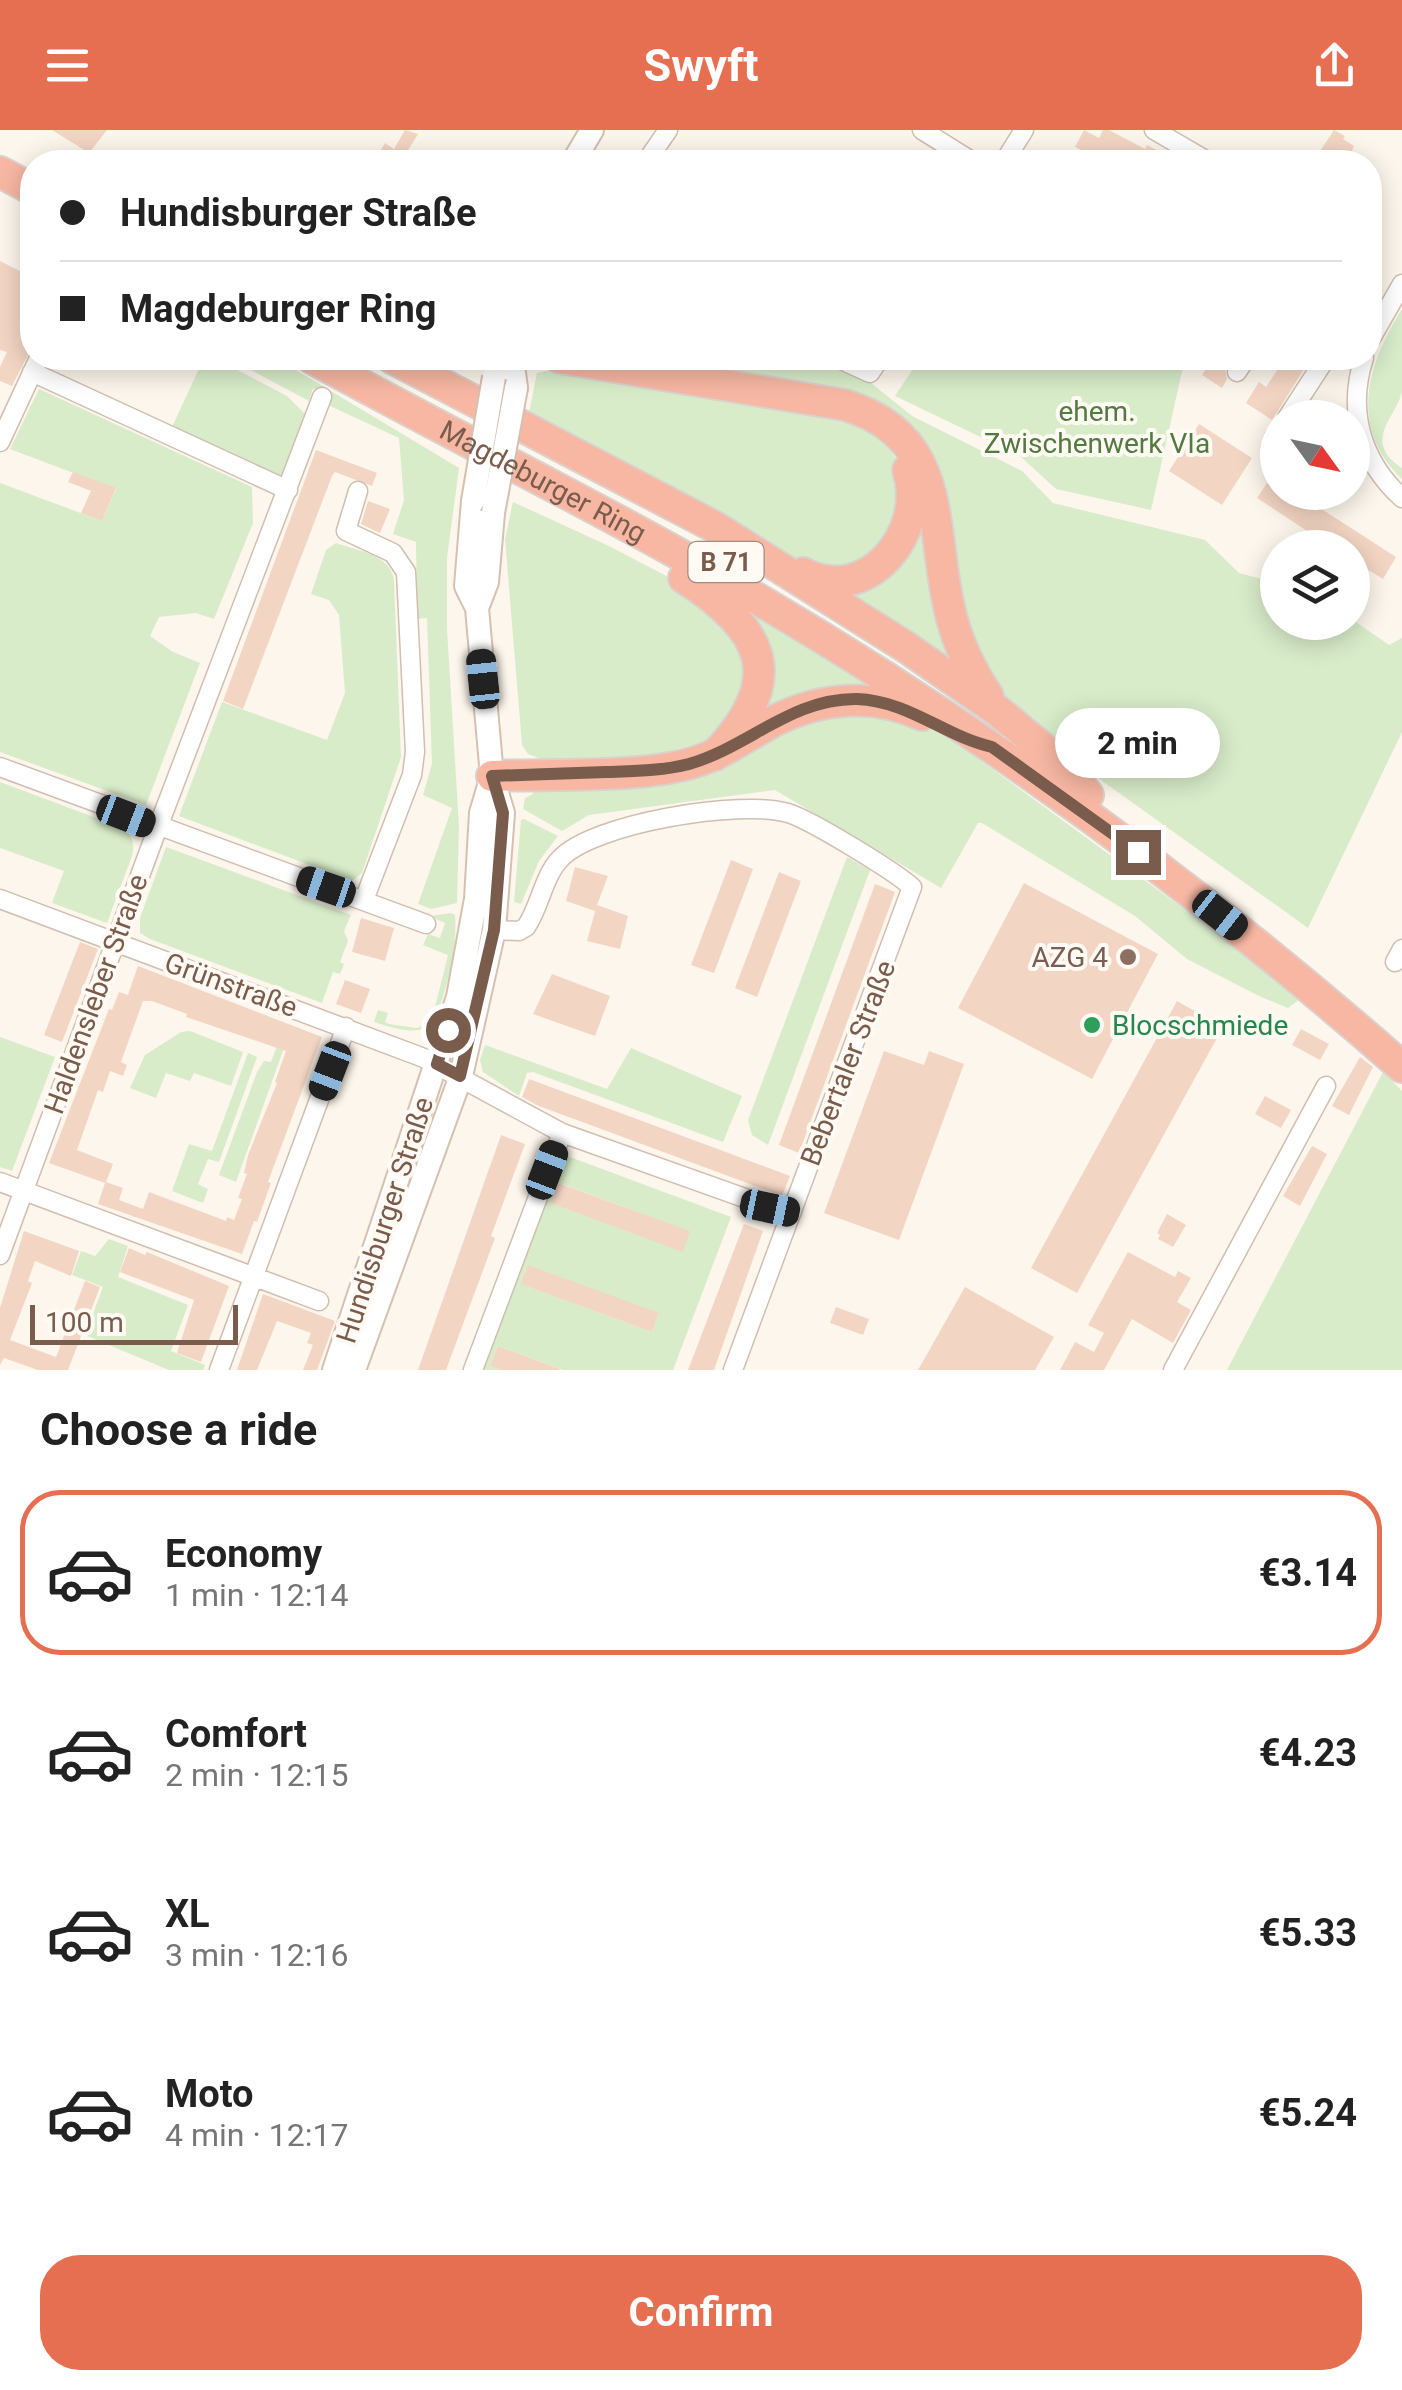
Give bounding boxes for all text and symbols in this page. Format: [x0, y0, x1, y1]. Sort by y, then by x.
icon: menu [40, 38, 95, 93]
icon: share [1307, 38, 1362, 93]
text: Swyft [643, 39, 759, 92]
text: Hundisburger Straße [120, 191, 477, 235]
text: Magdeburger Ring [120, 287, 436, 331]
park label: ehem. Zwischenwerk VIa [984, 395, 1210, 460]
north arrow [1260, 400, 1370, 510]
map controls [1260, 400, 1370, 640]
street label: Magdeburger Ring [434, 413, 652, 549]
button: layers [1260, 530, 1370, 640]
road number: B 71 [688, 542, 764, 582]
car [465, 648, 501, 710]
callout: 2 min [1056, 707, 1220, 777]
text: 2 min [1097, 724, 1178, 762]
car [93, 791, 159, 841]
route end [1116, 830, 1161, 875]
car [293, 863, 359, 911]
street label: Haldensleber Straße [37, 870, 155, 1118]
car [1187, 885, 1253, 945]
place label: AZG 4 [1032, 941, 1108, 974]
street label: Grünstraße [160, 946, 302, 1024]
marker: AZG 4 [1117, 946, 1139, 968]
street label: Bebertaler Straße [794, 956, 902, 1170]
route start [426, 1008, 471, 1053]
place label: Blocschmiede [1112, 1009, 1288, 1042]
marker: Blocschmiede [1081, 1014, 1103, 1036]
car [305, 1038, 355, 1104]
street label: Hundisburger Straße [330, 1093, 440, 1347]
car [522, 1137, 572, 1203]
car [738, 1187, 802, 1229]
scale bar [30, 1300, 238, 1344]
text: 100 m [45, 1306, 124, 1339]
text: Choose a ride [40, 1403, 317, 1456]
icon: car [45, 1528, 135, 1618]
text: Economy [165, 1532, 322, 1576]
text: €3.14 [1259, 1551, 1357, 1595]
text: 1 min · 12:14 [165, 1576, 348, 1614]
icon: car [45, 1708, 135, 1798]
text: Comfort [165, 1712, 307, 1756]
text: €4.23 [1259, 1731, 1357, 1775]
text: 2 min · 12:15 [165, 1756, 348, 1794]
icon: car [45, 1888, 135, 1978]
text: XL [165, 1892, 210, 1936]
text: €5.33 [1259, 1911, 1357, 1955]
text: 3 min · 12:16 [165, 1936, 348, 1974]
icon: car [45, 2068, 135, 2158]
text: Moto [165, 2072, 254, 2116]
text: €5.24 [1259, 2091, 1357, 2135]
text: 4 min · 12:17 [165, 2116, 348, 2154]
button: Confirm [40, 2255, 1362, 2370]

